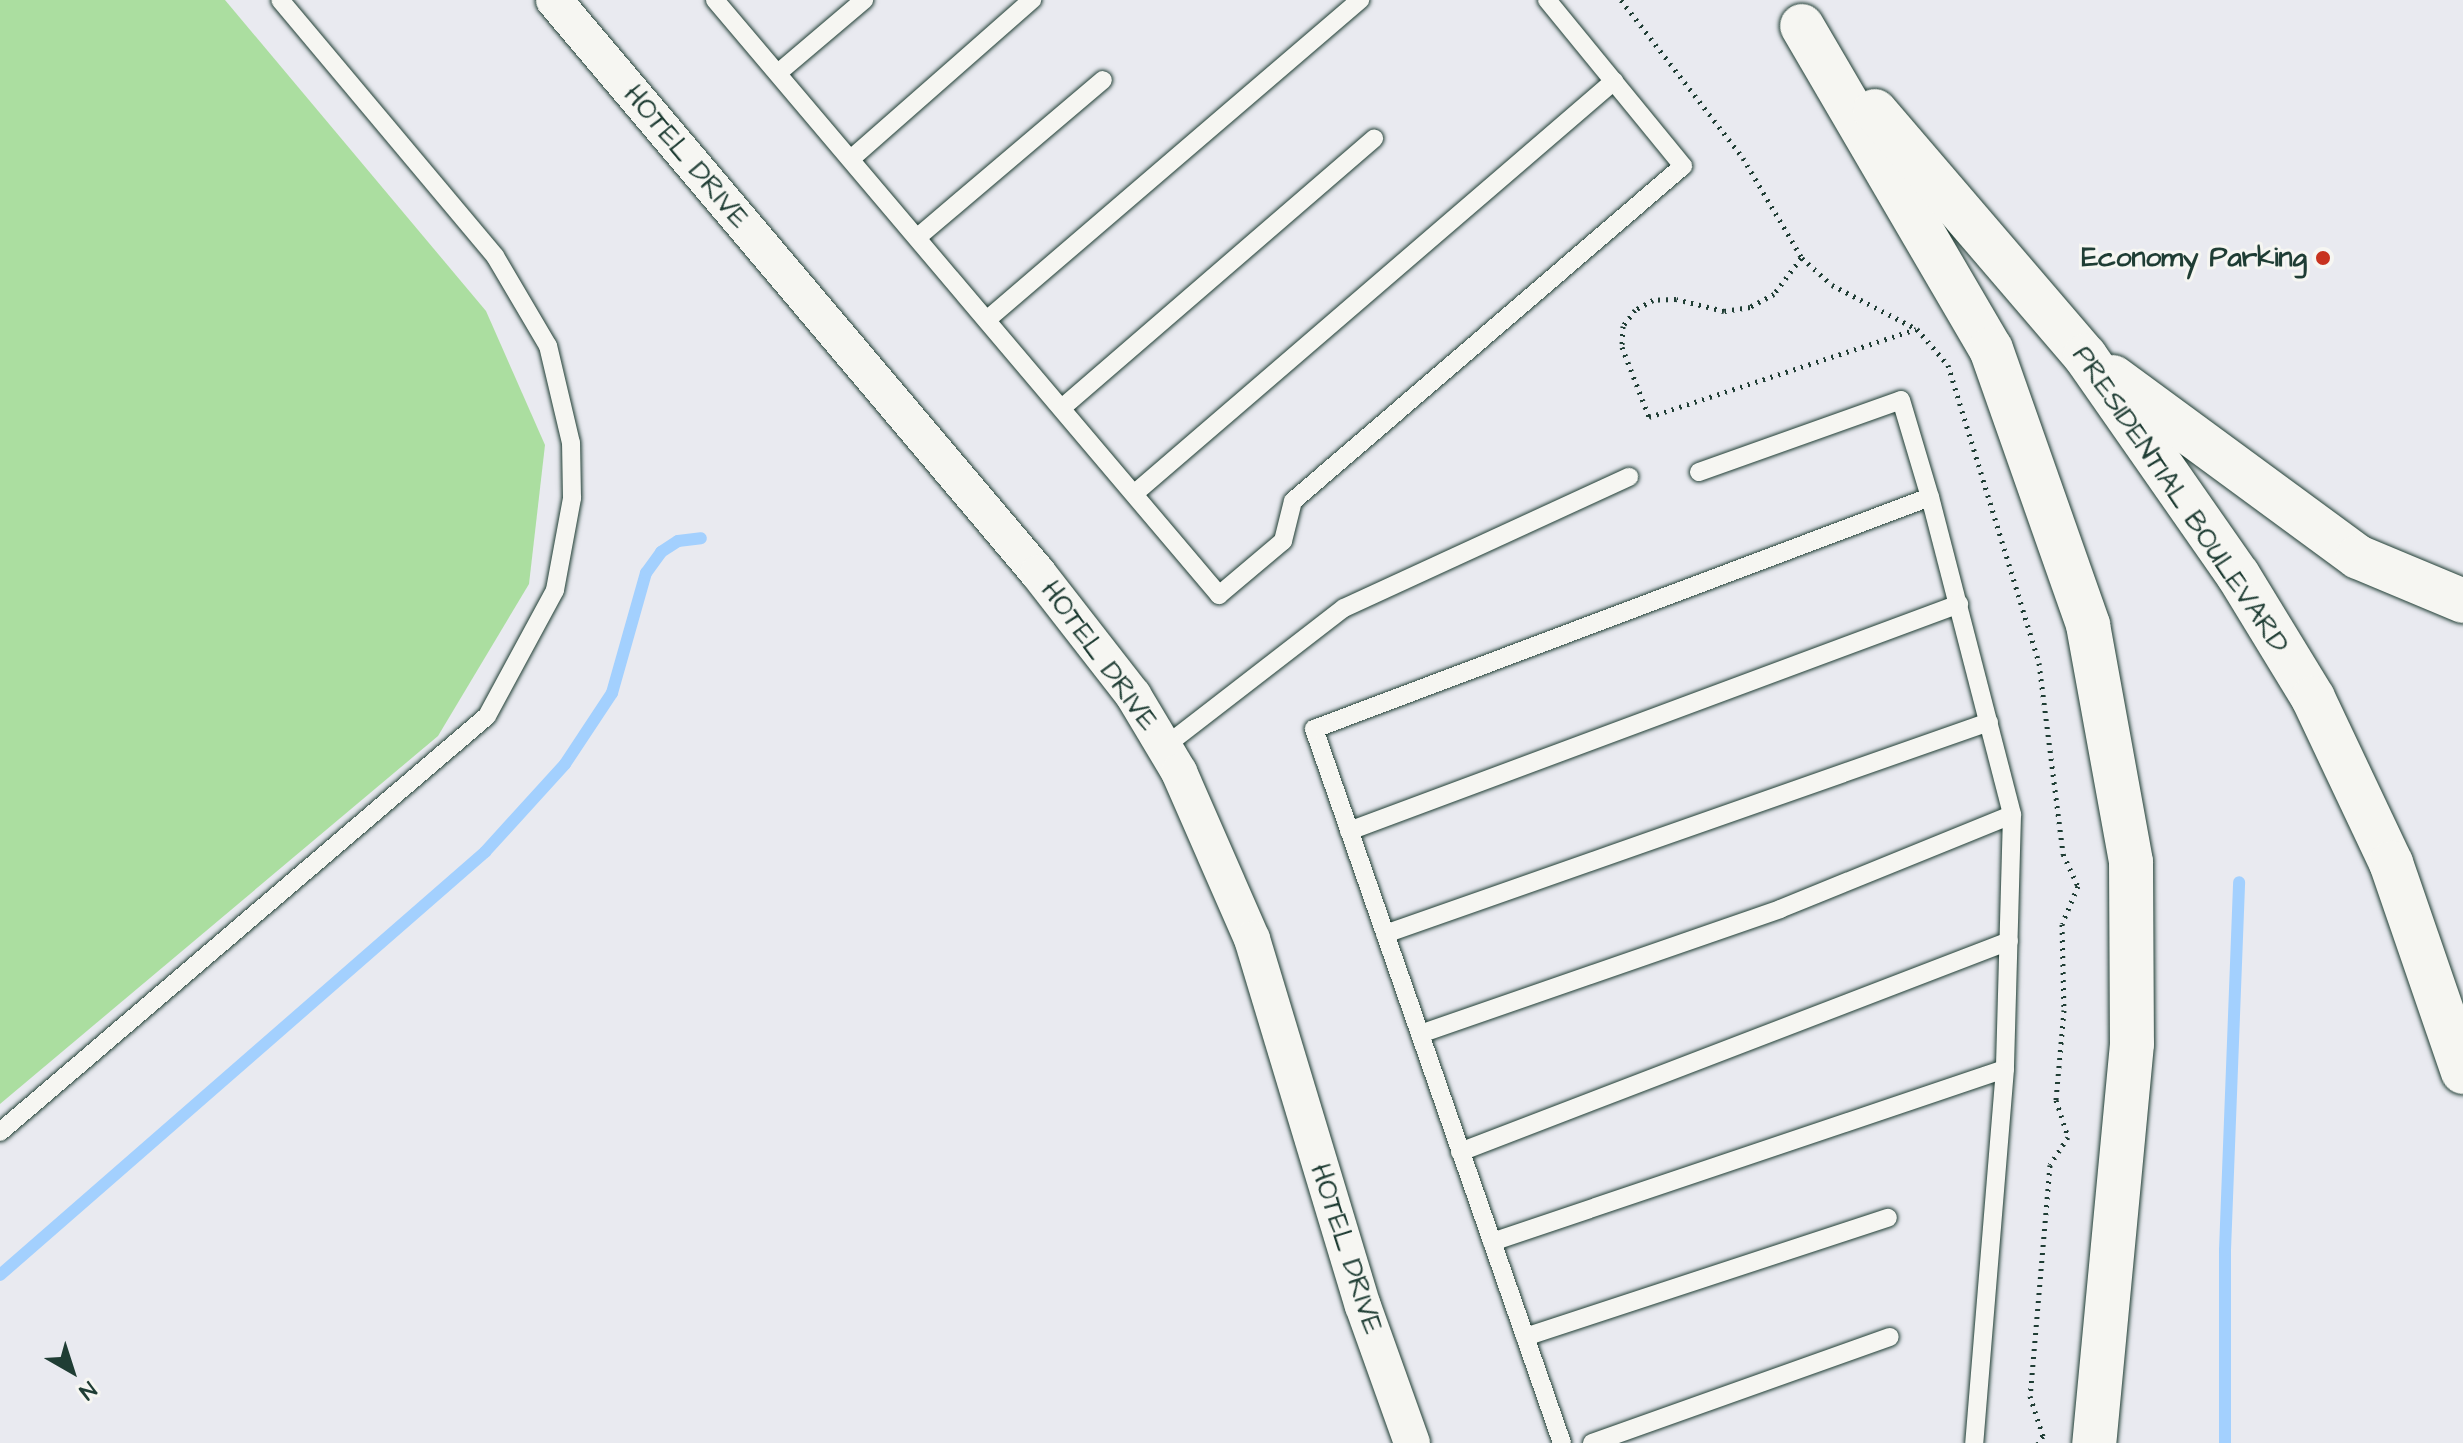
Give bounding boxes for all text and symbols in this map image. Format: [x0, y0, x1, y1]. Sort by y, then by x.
street label: HOTEL DRIVE [616, 78, 756, 236]
place label: Economy Parking [2081, 241, 2307, 275]
marker: Economy Parking [2314, 249, 2332, 267]
street label: PRESIDENTIAL BOULEVARD [2065, 340, 2295, 660]
street label: HOTEL DRIVE [1033, 575, 1165, 737]
street label: HOTEL DRIVE [1303, 1160, 1389, 1338]
north arrow [32, 1331, 112, 1411]
text: N [72, 1374, 103, 1406]

